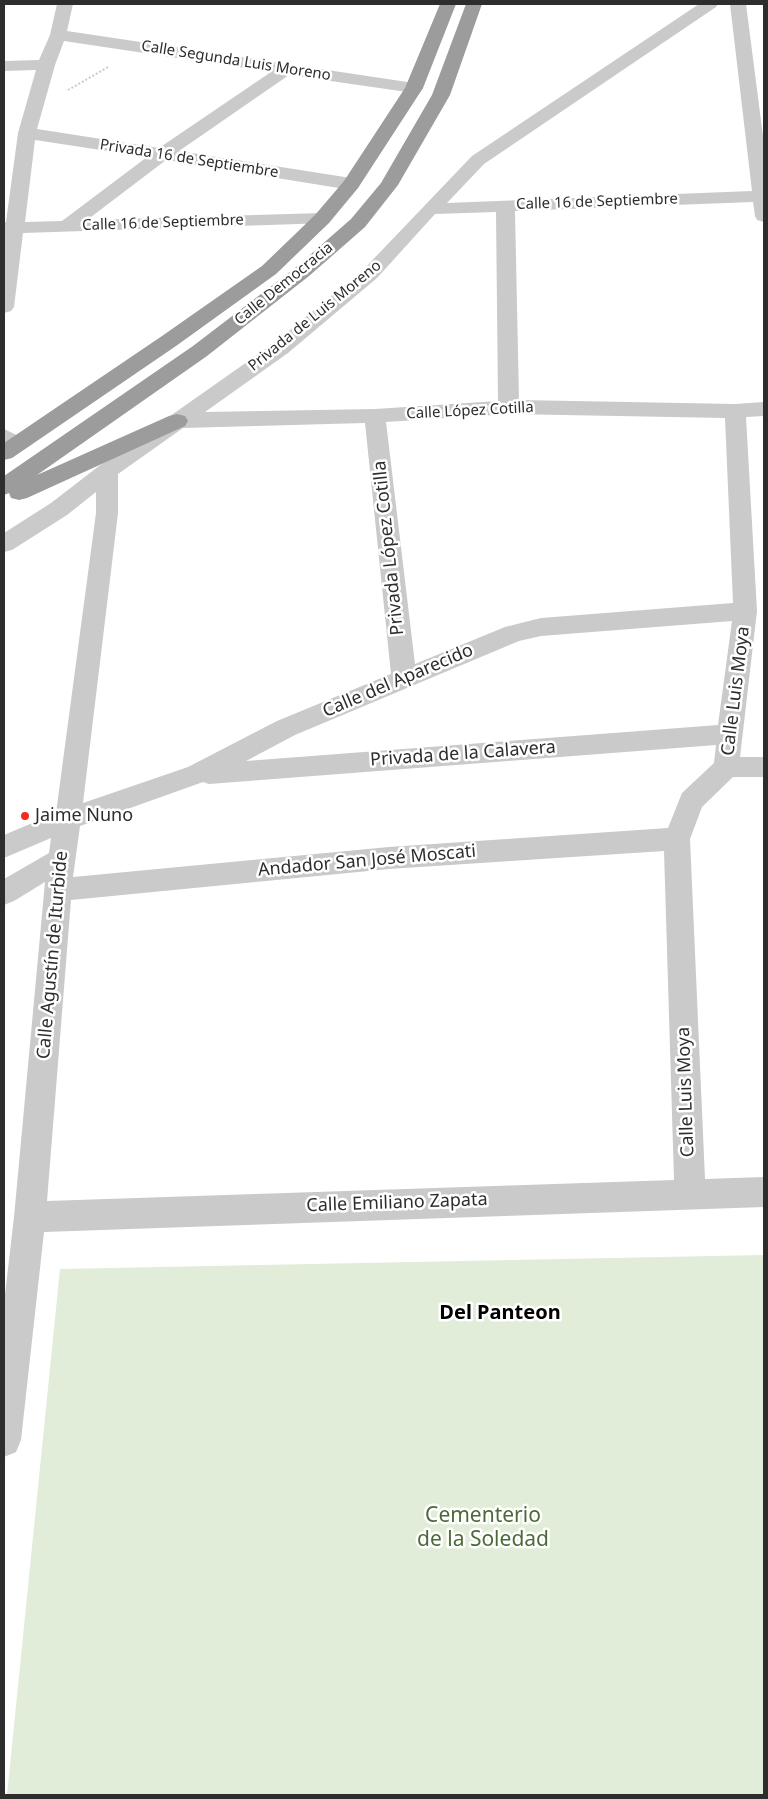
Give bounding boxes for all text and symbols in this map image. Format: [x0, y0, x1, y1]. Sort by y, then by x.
street label: Calle Segunda Luis Moreno [140, 37, 332, 85]
street label: Privada 16 de Septiembre [98, 136, 280, 182]
street label: Calle 16 de Septiembre [516, 190, 678, 214]
street label: Calle 16 de Septiembre [82, 211, 244, 235]
street label: Calle Democracia [231, 239, 337, 329]
street label: Privada de Luis Moreno [245, 257, 385, 375]
street label: Calle López Cotilla [406, 399, 534, 423]
street label: Privada López Cotilla [369, 460, 409, 636]
street label: Calle Luis Moya [717, 625, 755, 757]
street label: Calle del Aparecido [320, 640, 476, 722]
street label: Privada de la Calavera [369, 737, 557, 771]
place label: Jaime Nuno [35, 805, 133, 827]
marker: Jaime Nuno [19, 810, 31, 822]
street label: Andador San José Moscati [257, 841, 477, 881]
street label: Calle Agustín de Iturbide [33, 850, 73, 1060]
street label: Calle Luis Moya [673, 1027, 699, 1157]
street label: Calle Emiliano Zapata [306, 1189, 488, 1217]
district label: Del Panteon [439, 1301, 561, 1325]
park label: Cementerio de la Soledad [417, 1503, 549, 1553]

